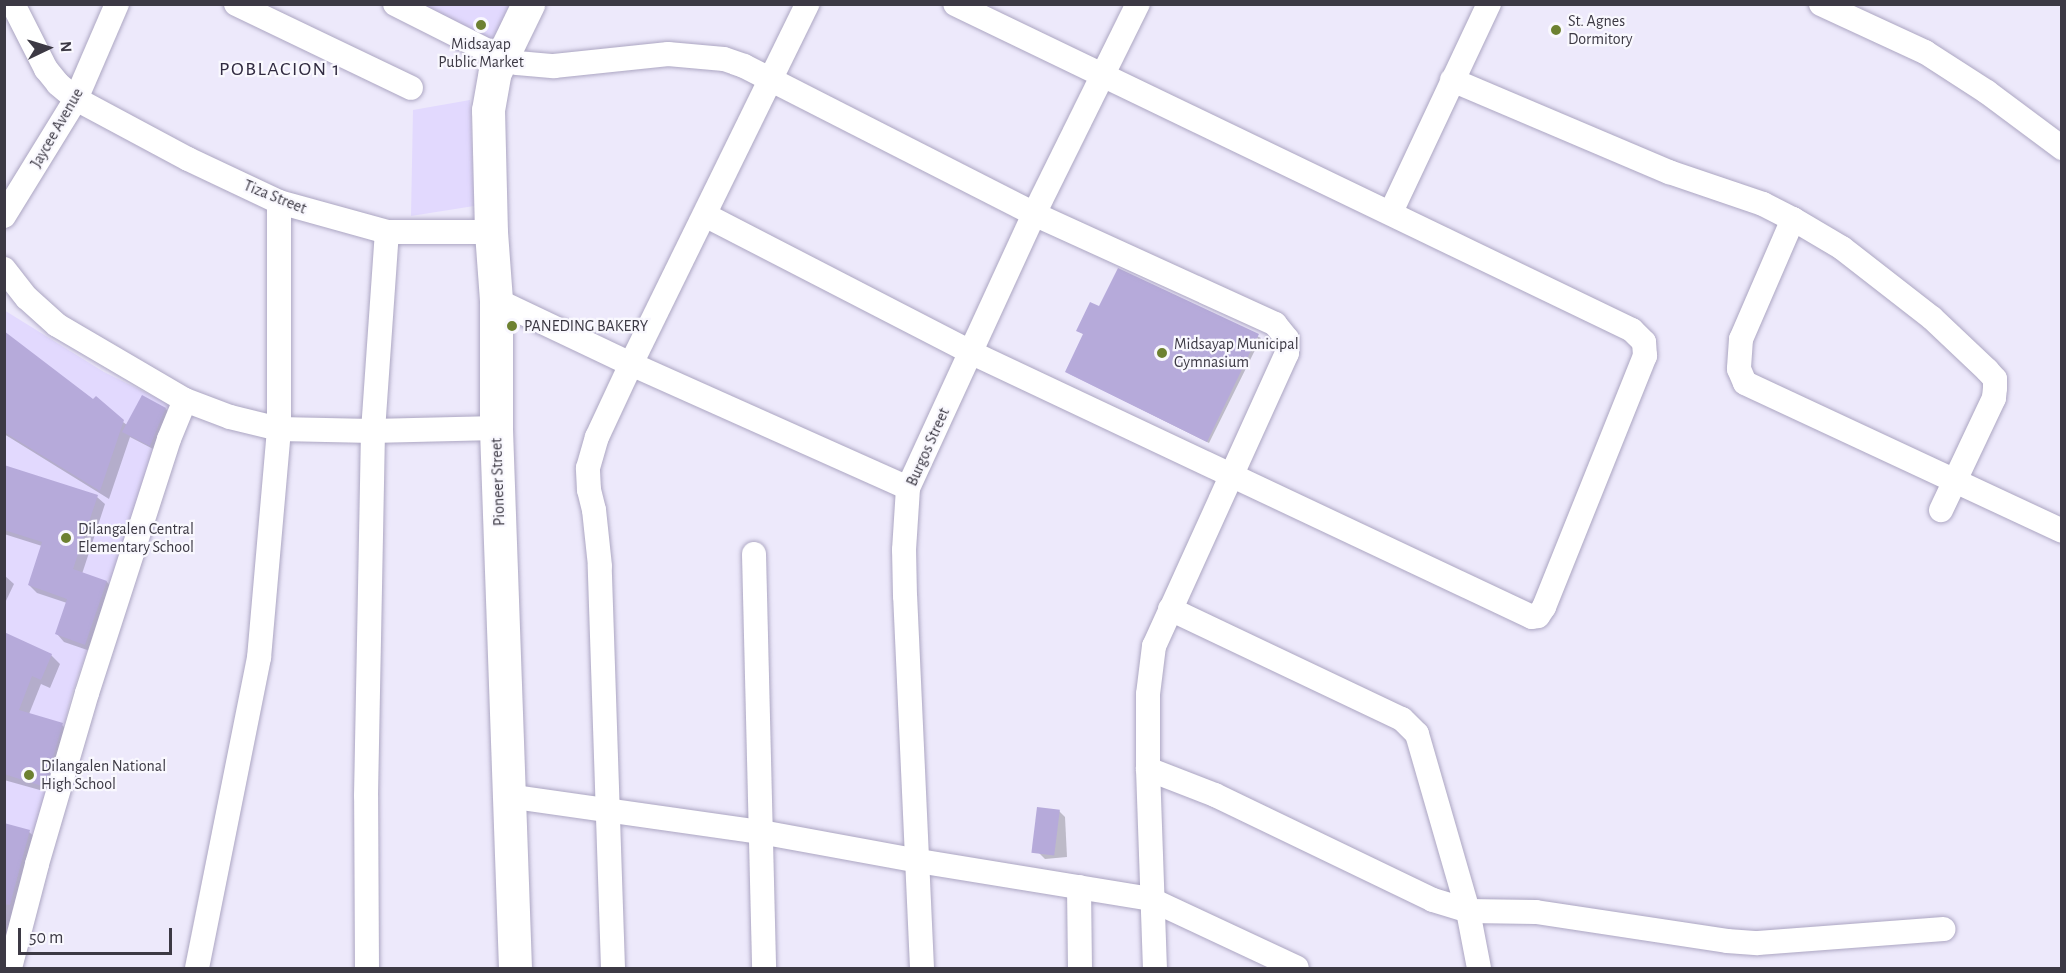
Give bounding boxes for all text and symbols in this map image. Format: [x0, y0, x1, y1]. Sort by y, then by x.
place label: St. Agnes Dormitory [1568, 11, 1633, 49]
north arrow [18, 18, 78, 78]
marker: Midsayap Public Market [474, 18, 488, 32]
marker: St. Agnes Dormitory [1549, 23, 1563, 37]
place label: Midsayap Public Market [438, 34, 524, 72]
text: N [58, 41, 74, 53]
district label: POBLACION 1 [219, 57, 341, 81]
street label: Jaycee Avenue [27, 85, 87, 171]
street label: Tiza Street [241, 176, 309, 218]
place label: PANEDING BAKERY [524, 316, 648, 336]
marker: PANEDING BAKERY [505, 319, 519, 333]
place label: Midsayap Municipal Gymnasium [1174, 334, 1299, 372]
marker: Midsayap Municipal Gymnasium [1155, 346, 1169, 360]
street label: Burgos Street [902, 405, 954, 489]
street label: Pioneer Street [487, 438, 509, 526]
place label: Dilangalen Central Elementary School [78, 519, 194, 557]
marker: Dilangalen Central Elementary School [59, 531, 73, 545]
place label: Dilangalen National High School [41, 756, 166, 794]
marker: Dilangalen National High School [22, 768, 36, 782]
scale bar [21, 916, 176, 954]
text: 50 m [29, 929, 63, 947]

